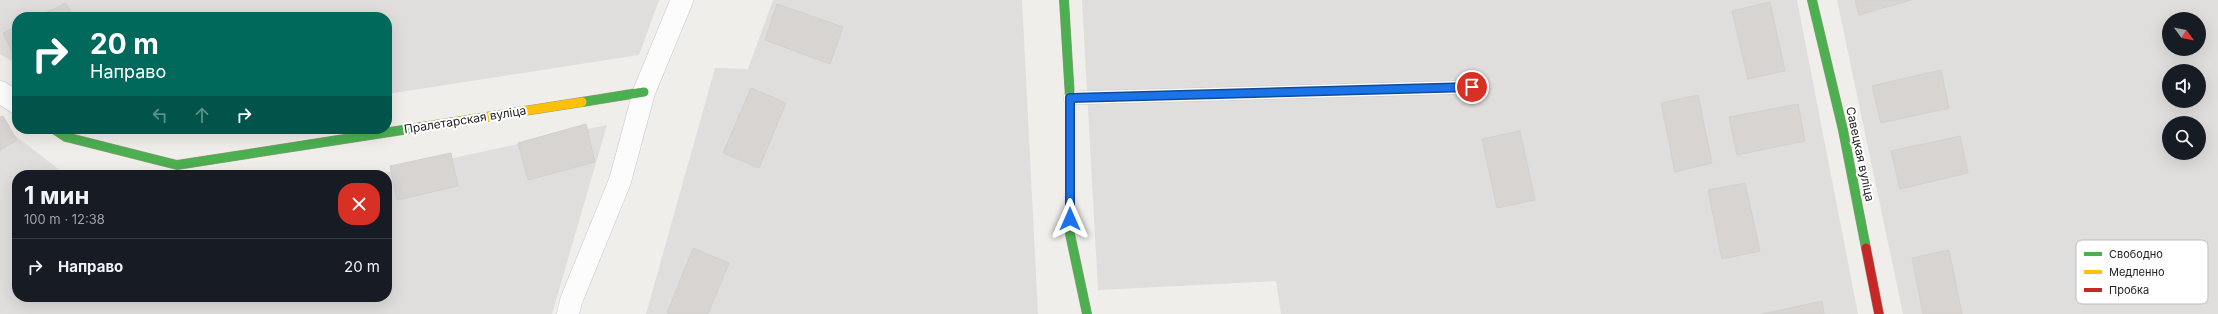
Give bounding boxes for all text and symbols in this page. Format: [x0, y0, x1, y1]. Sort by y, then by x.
north arrow [2162, 12, 2206, 56]
map controls [2162, 12, 2206, 160]
text: 20 m [90, 27, 159, 61]
icon: right [24, 28, 76, 80]
text: Направо [90, 61, 166, 82]
button: sound [2162, 64, 2206, 108]
pin [1455, 70, 1489, 104]
icon: arrive [1461, 76, 1483, 98]
street label: Пралетарская вуліца [403, 102, 527, 137]
icon: left [149, 104, 171, 126]
icon: ahead [191, 104, 213, 126]
icon: right [233, 104, 255, 126]
street label: Савецкая вуліца [1843, 105, 1878, 203]
button: search [2162, 116, 2206, 160]
text: 1 мин [24, 181, 89, 210]
button: close [338, 183, 380, 225]
position arrow [1049, 198, 1091, 240]
text: 100 m · 12:38 [24, 211, 105, 227]
legend [2076, 240, 2208, 304]
text: Свободно [2109, 247, 2163, 261]
icon: right [24, 256, 46, 278]
text: Направо [58, 257, 123, 276]
text: 20 m [344, 257, 380, 276]
text: Медленно [2109, 265, 2165, 279]
text: Пробка [2109, 283, 2149, 297]

